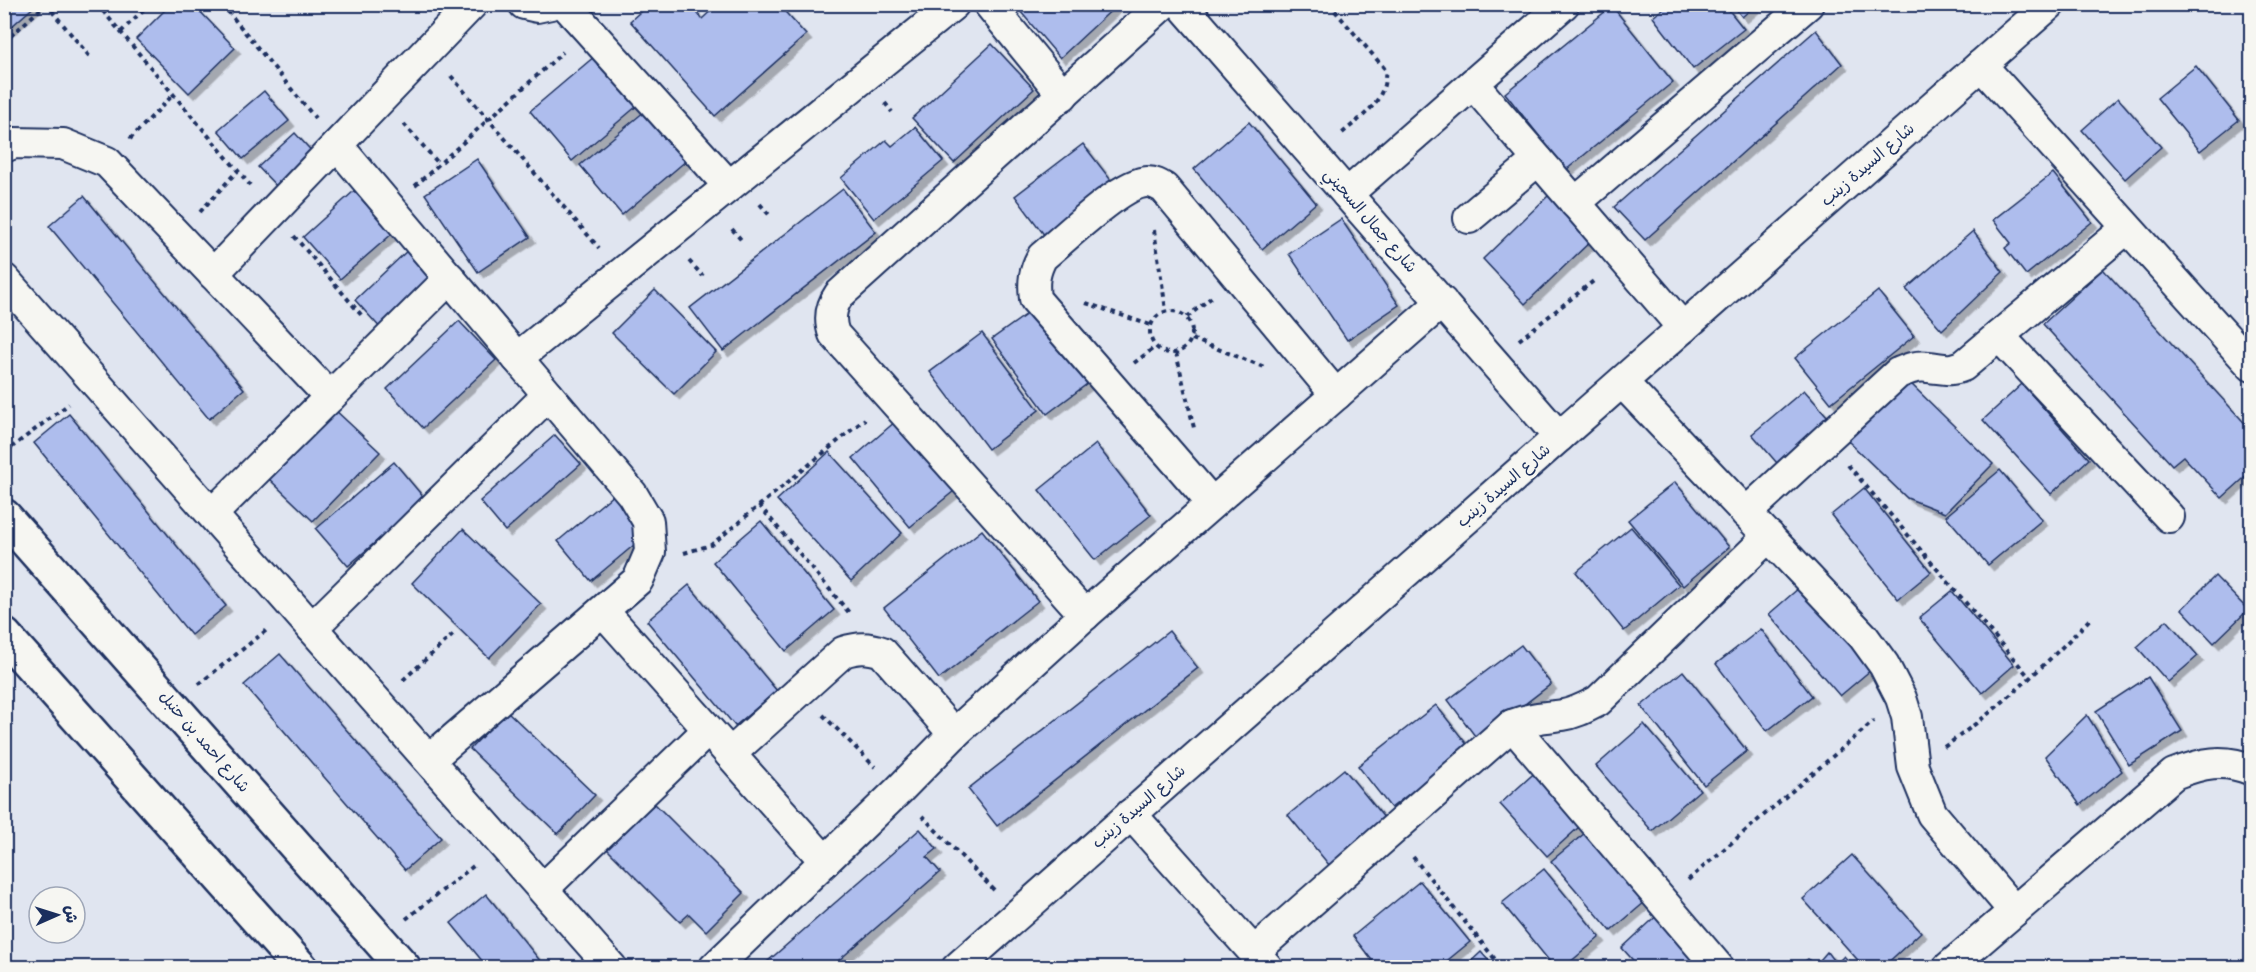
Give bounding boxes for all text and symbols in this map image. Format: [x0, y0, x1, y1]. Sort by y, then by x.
street label: شارع السيدة زينب [1817, 119, 1919, 211]
street label: شارع جمال السحيني [1317, 165, 1420, 280]
street label: شارع السيدة زينب [1453, 440, 1555, 532]
street label: شارع احمد بن حنبل [154, 687, 253, 797]
street label: شارع السيدة زينب [1088, 761, 1190, 853]
north arrow [27, 885, 87, 945]
text: ش [61, 905, 80, 924]

